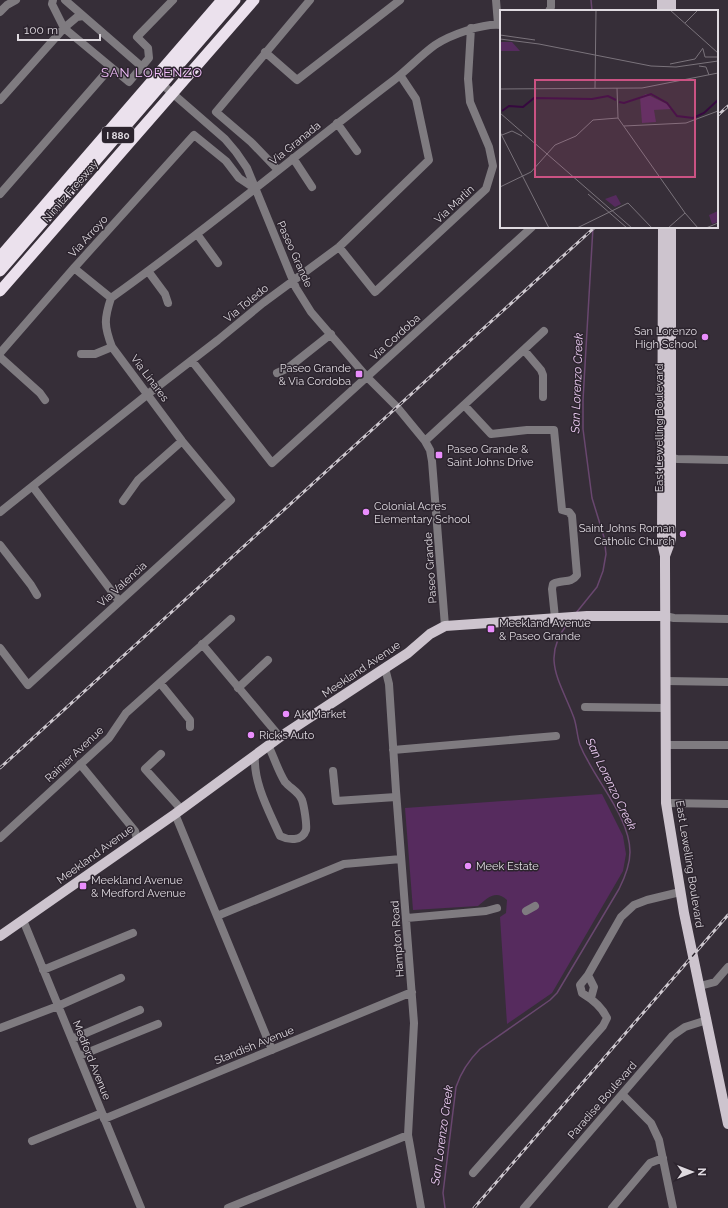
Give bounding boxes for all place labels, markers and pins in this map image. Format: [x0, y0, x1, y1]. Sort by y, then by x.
place label: San Lorenzo High School [634, 325, 697, 351]
marker: San Lorenzo High School [700, 332, 710, 342]
place label: Paseo Grande & Via Cordoba [279, 362, 352, 388]
marker: Paseo Grande & Via Cordoba [354, 369, 364, 379]
place label: Paseo Grande & Saint Johns Drive [447, 443, 534, 469]
marker: Paseo Grande & Saint Johns Drive [434, 450, 444, 460]
place label: Colonial Acres Elementary School [374, 500, 470, 526]
marker: Colonial Acres Elementary School [361, 507, 371, 517]
place label: Saint Johns Roman Catholic Church [579, 522, 675, 548]
marker: Saint Johns Roman Catholic Church [678, 529, 688, 539]
place label: Meekland Avenue & Paseo Grande [499, 617, 591, 643]
marker: Meekland Avenue & Paseo Grande [486, 624, 496, 634]
place label: AK Market [294, 708, 347, 721]
marker: AK Market [281, 709, 291, 719]
place label: Rick's Auto [259, 729, 315, 742]
marker: Rick's Auto [246, 730, 256, 740]
place label: Meek Estate [476, 860, 539, 873]
marker: Meek Estate [463, 861, 473, 871]
place label: Meekland Avenue & Medford Avenue [91, 874, 186, 900]
marker: Meekland Avenue & Medford Avenue [78, 881, 88, 891]

